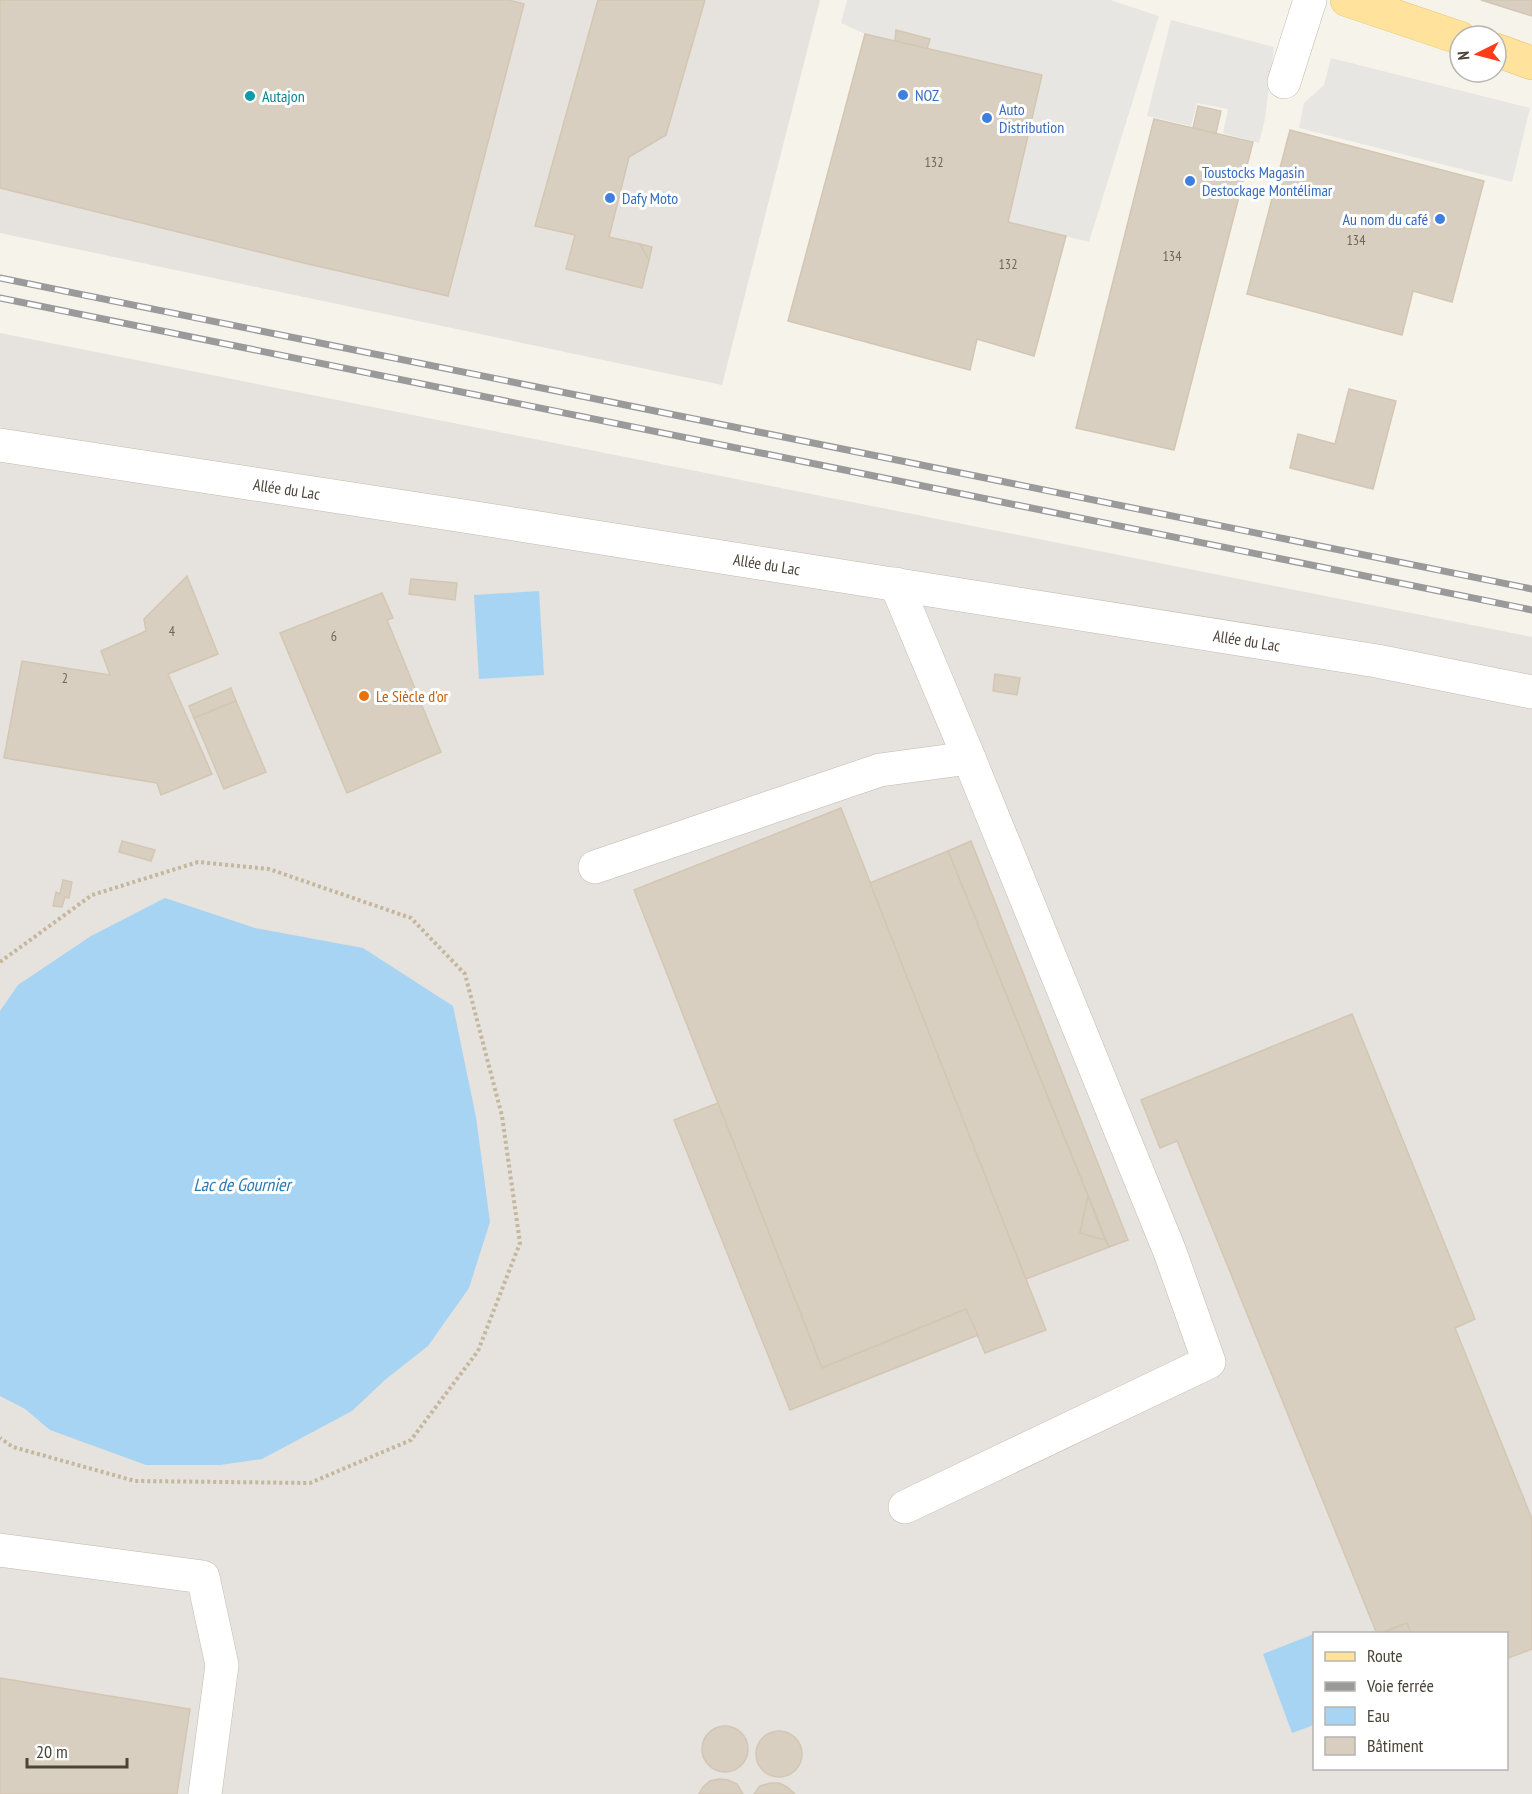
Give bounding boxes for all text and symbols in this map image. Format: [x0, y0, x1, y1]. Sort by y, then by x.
north arrow [1448, 24, 1508, 84]
text: N [1453, 50, 1473, 61]
place label: NOZ [915, 85, 939, 105]
place label: Autajon [262, 86, 305, 106]
marker: NOZ [896, 88, 910, 102]
marker: Autajon [243, 89, 257, 103]
place label: Auto Distribution [999, 99, 1064, 137]
marker: Auto Distribution [980, 111, 994, 125]
house number: 132 [925, 153, 943, 171]
place label: Toustocks Magasin Destockage Montélimar [1202, 162, 1333, 200]
marker: Toustocks Magasin Destockage Montélimar [1183, 174, 1197, 188]
place label: Dafy Moto [622, 188, 678, 208]
marker: Dafy Moto [603, 191, 617, 205]
place label: Au nom du café [1342, 209, 1428, 229]
marker: Au nom du café [1433, 212, 1447, 226]
house number: 134 [1347, 231, 1366, 249]
house number: 134 [1163, 247, 1182, 265]
house number: 132 [999, 255, 1017, 273]
street label: Allée du Lac [252, 474, 322, 504]
street label: Allée du Lac [732, 549, 802, 579]
house number: 4 [169, 622, 176, 640]
street label: Allée du Lac [1212, 625, 1282, 656]
house number: 6 [331, 627, 337, 645]
house number: 2 [62, 669, 68, 687]
place label: Le Siècle d'or [376, 686, 449, 706]
marker: Le Siècle d'or [357, 689, 371, 703]
water label: Lac de Gournier [194, 1173, 294, 1196]
legend [1313, 1632, 1508, 1770]
text: Route [1367, 1644, 1403, 1667]
text: Voie ferrée [1366, 1674, 1434, 1697]
text: Eau [1367, 1704, 1390, 1727]
scale bar [27, 1731, 128, 1769]
text: Bâtiment [1367, 1734, 1424, 1757]
text: 20 m [36, 1740, 68, 1763]

